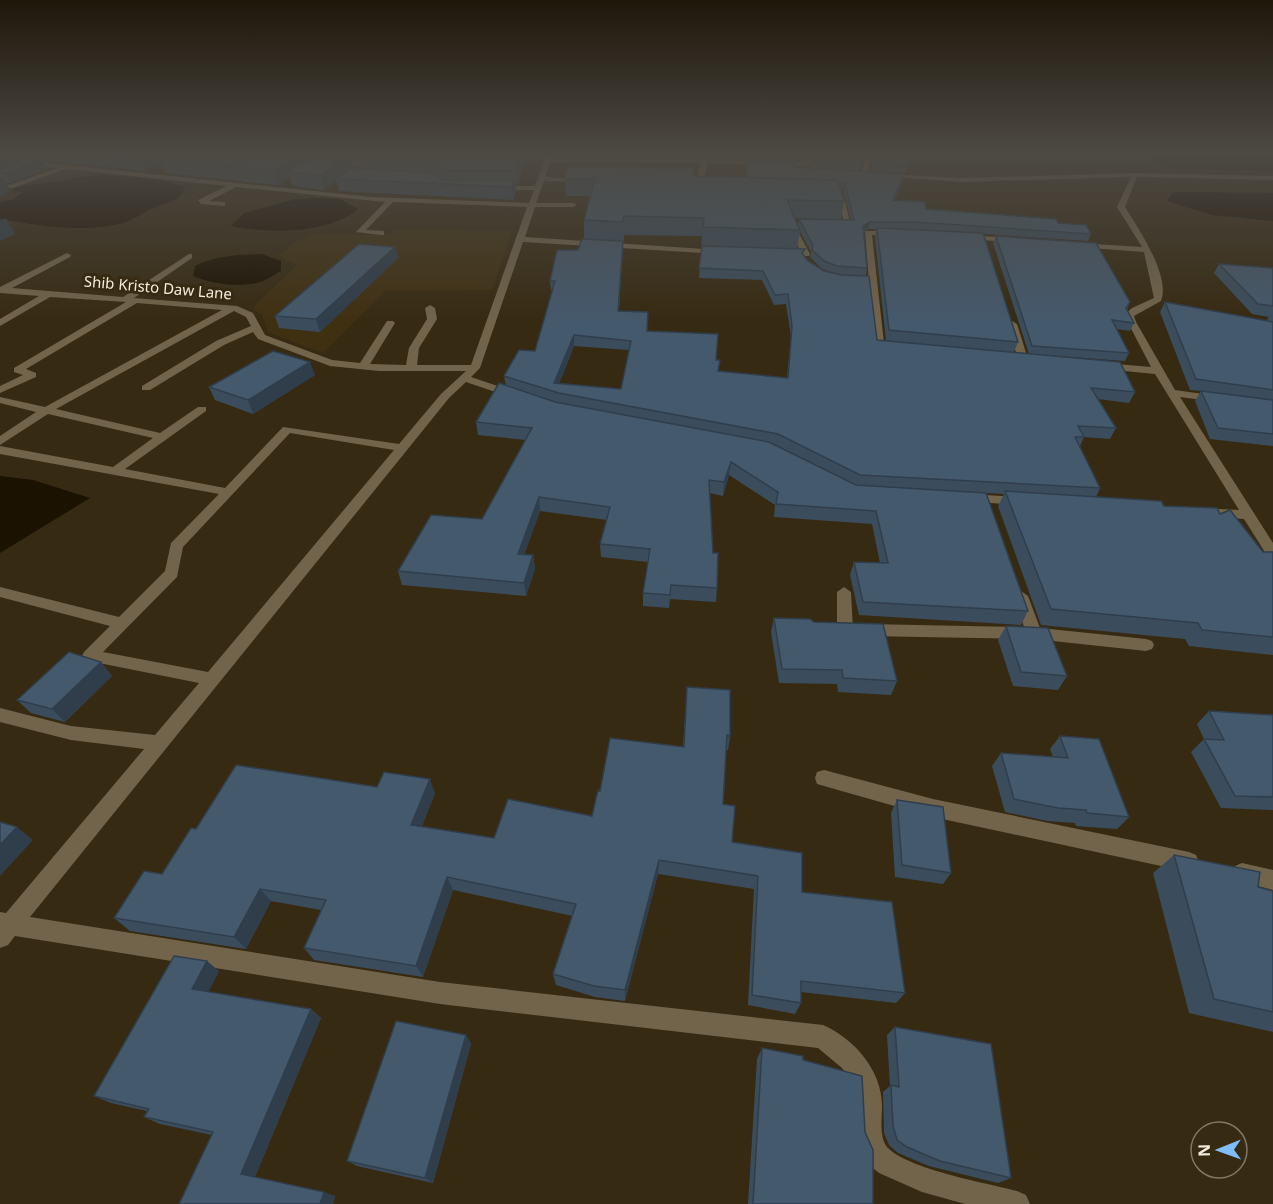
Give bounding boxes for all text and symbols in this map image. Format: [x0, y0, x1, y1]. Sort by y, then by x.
street label: Shib Kristo Daw Lane [83, 271, 233, 303]
north arrow [1189, 1120, 1249, 1180]
text: N [1193, 1144, 1215, 1157]

